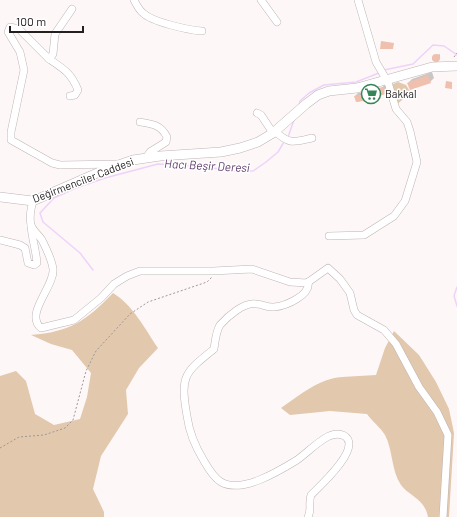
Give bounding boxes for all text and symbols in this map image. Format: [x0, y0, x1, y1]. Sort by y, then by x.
scale bar [10, 8, 83, 34]
text: 100 m [16, 14, 46, 28]
supermarket icon: Bakkal [360, 83, 382, 105]
place label: Bakkal [385, 87, 417, 100]
street label: Değirmenciler Caddesi [30, 154, 135, 205]
water label: Hacı Beşir Deresi [164, 156, 250, 174]

